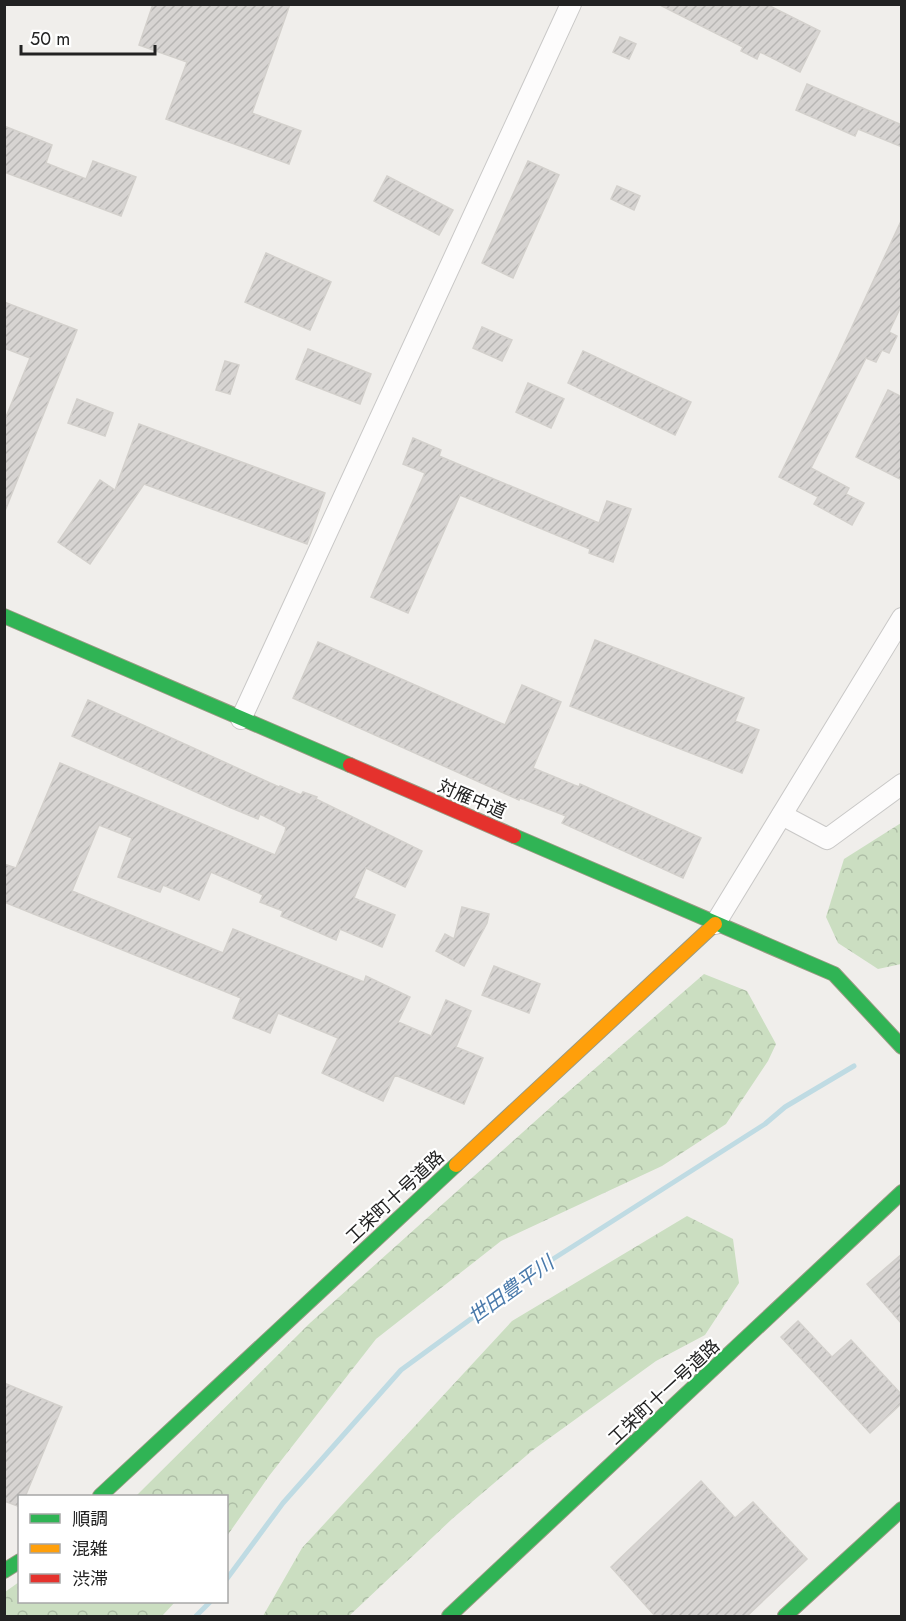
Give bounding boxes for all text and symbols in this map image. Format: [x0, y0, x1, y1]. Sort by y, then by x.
scale bar [21, 18, 154, 56]
text: 50 m [30, 26, 70, 52]
street label: 対雁中道 [434, 773, 510, 825]
street label: 工栄町十号道路 [340, 1145, 450, 1249]
water label: 世田豊平川 [462, 1248, 562, 1331]
street label: 工栄町十一号道路 [602, 1333, 726, 1451]
legend [18, 1495, 228, 1603]
text: 順調 [72, 1506, 108, 1532]
text: 混雑 [72, 1536, 108, 1562]
text: 渋滞 [72, 1566, 108, 1592]

